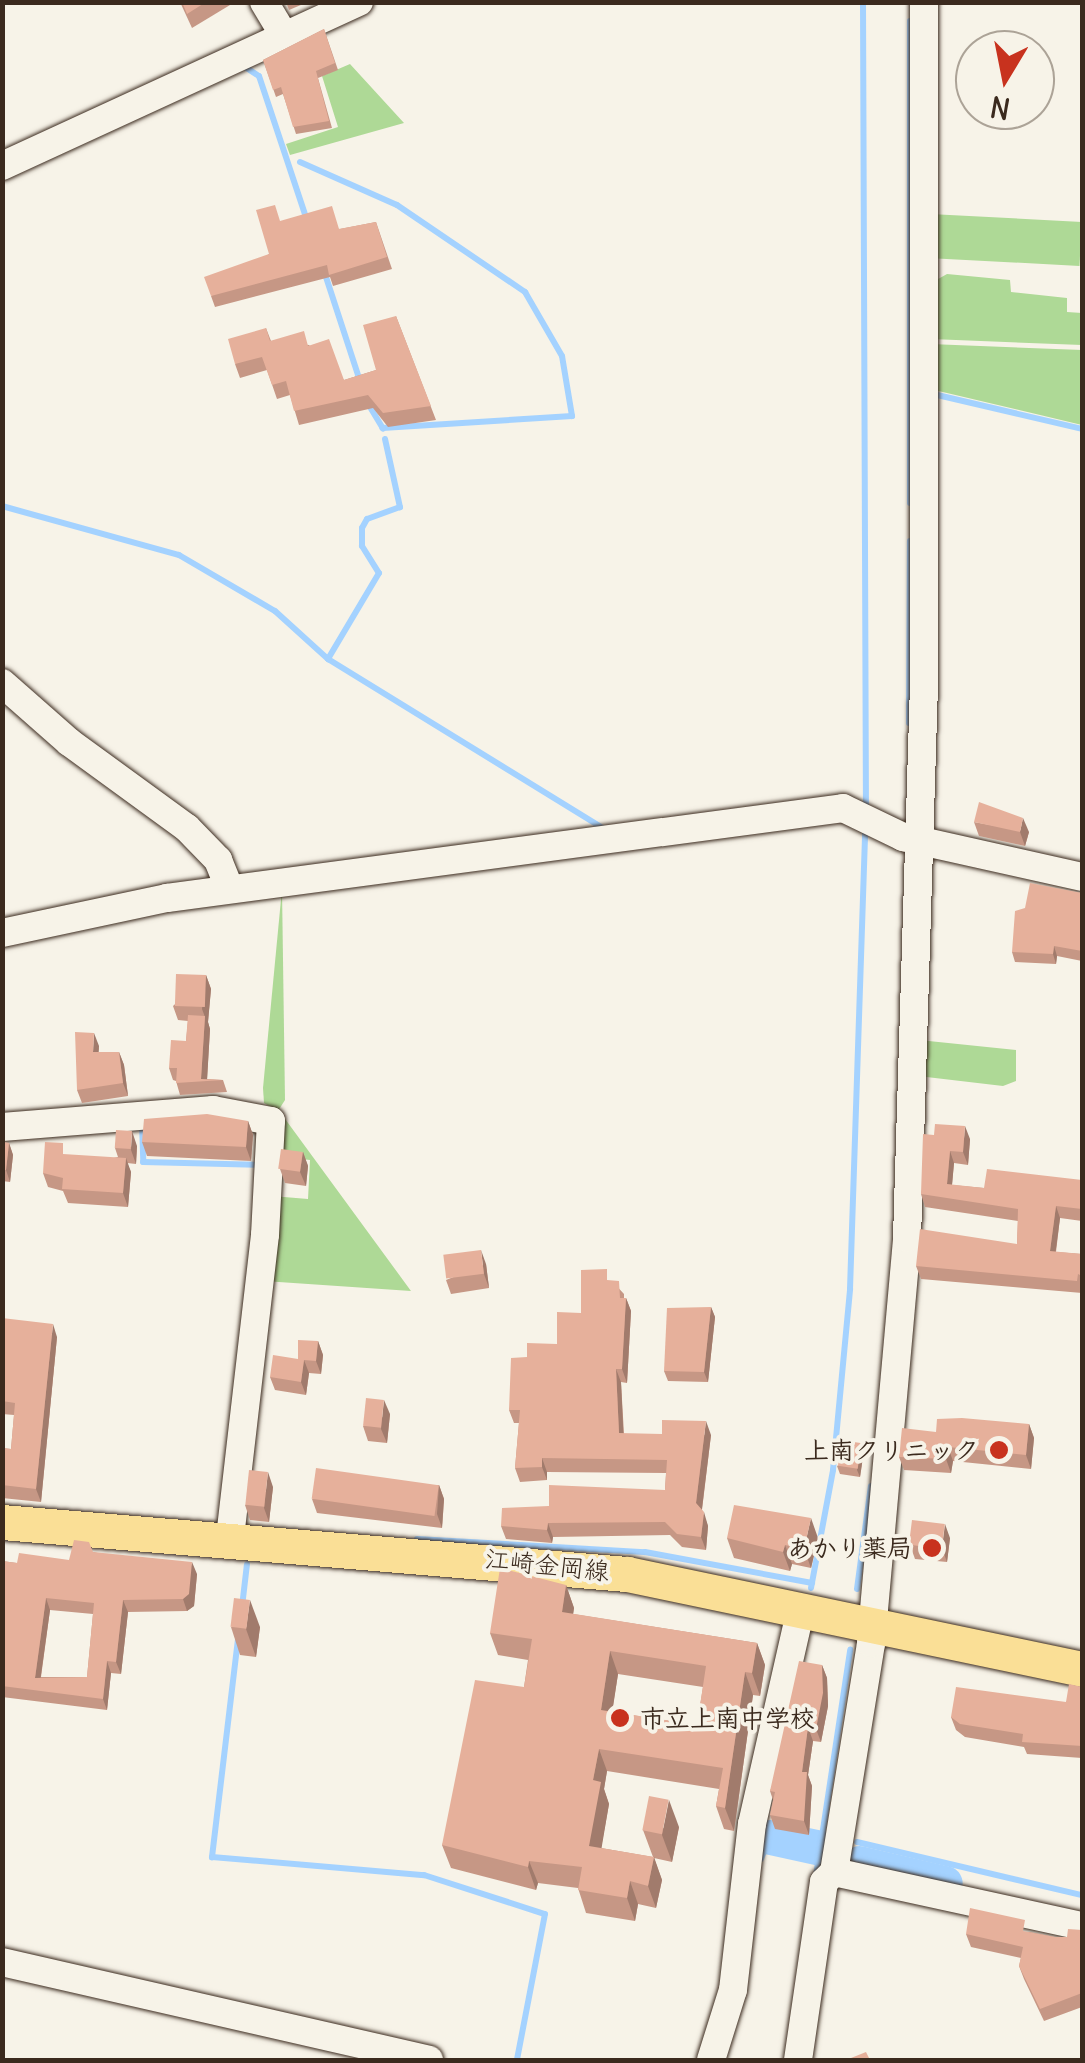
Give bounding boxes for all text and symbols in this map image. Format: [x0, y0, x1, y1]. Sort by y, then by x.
north arrow [955, 30, 1055, 130]
text: N [987, 88, 1013, 127]
place label: 上南クリニック [804, 1435, 979, 1465]
marker: 上南クリニック [988, 1439, 1010, 1461]
place label: あかり薬局 [787, 1533, 912, 1563]
marker: あかり薬局 [921, 1537, 943, 1559]
street label: 江崎金岡線 [483, 1544, 611, 1586]
place label: 市立上南中学校 [640, 1703, 815, 1733]
marker: 市立上南中学校 [609, 1707, 631, 1729]

